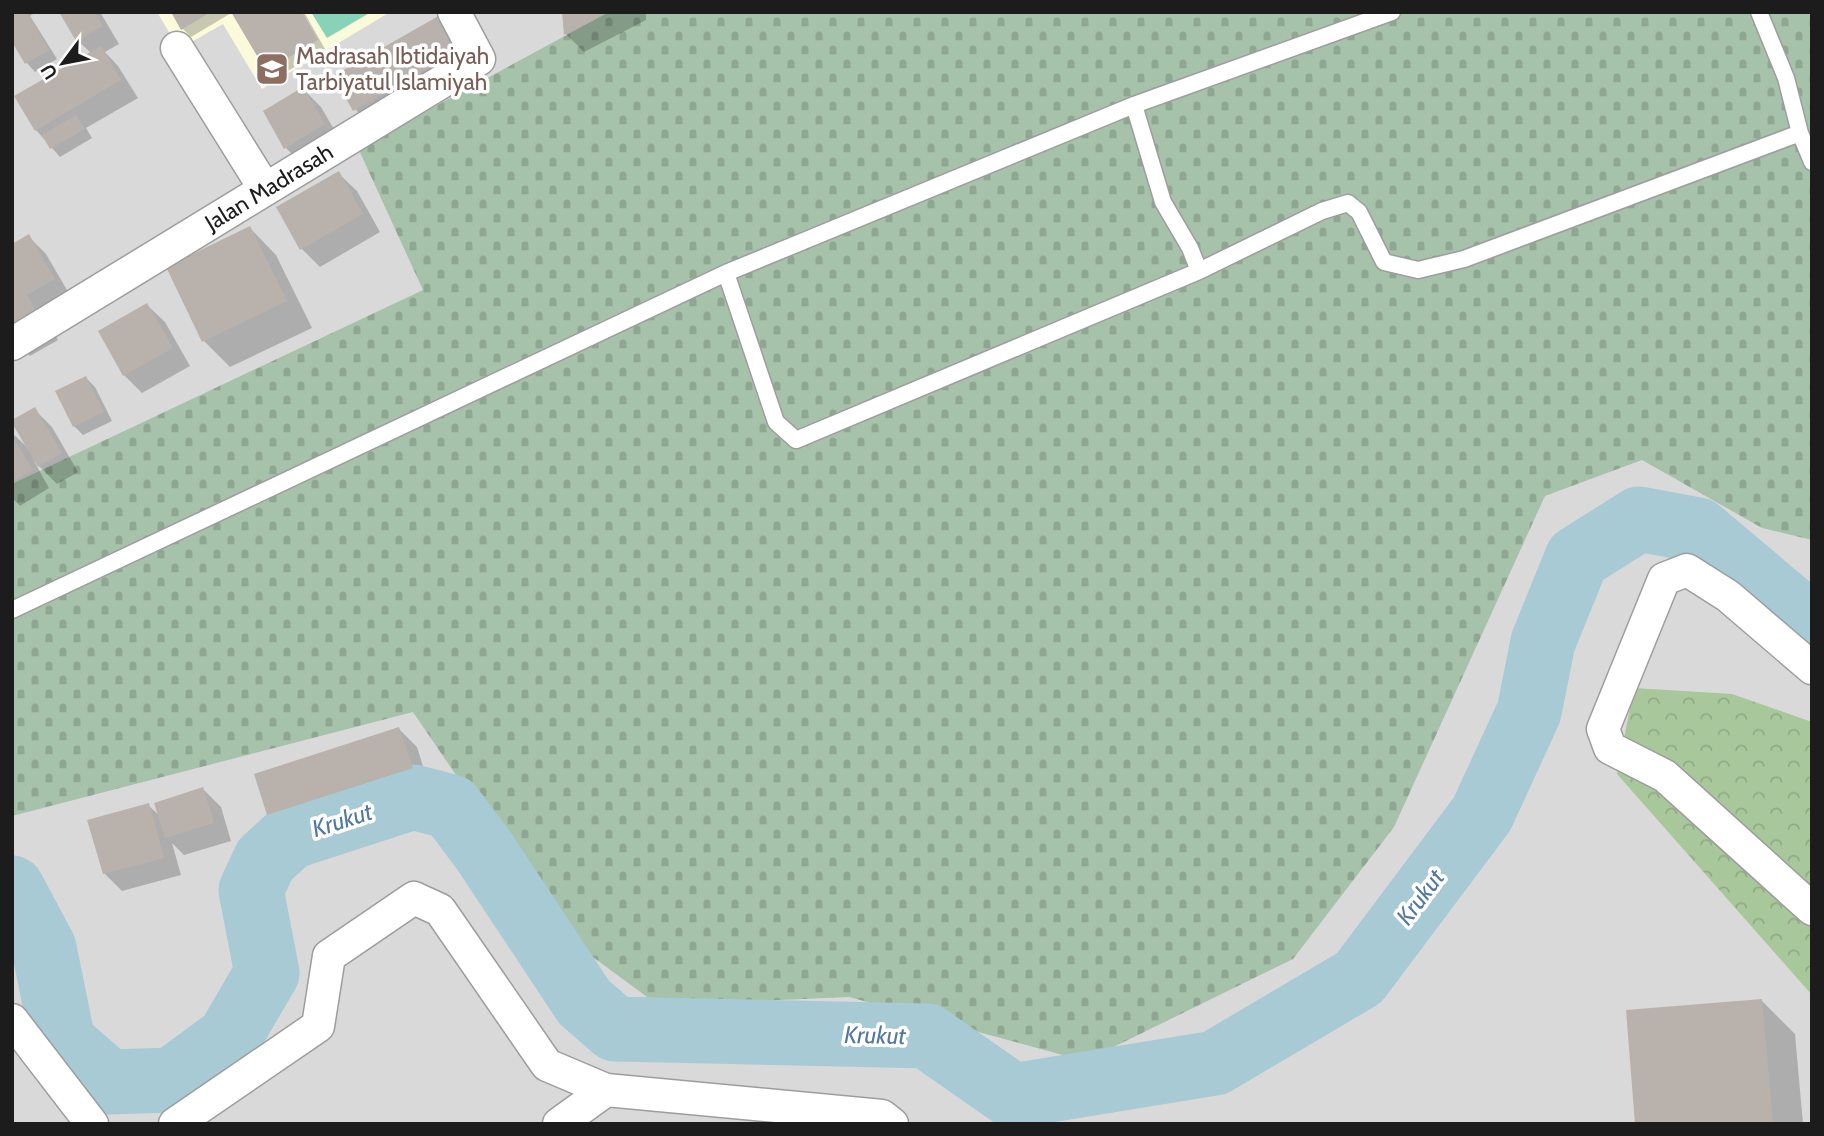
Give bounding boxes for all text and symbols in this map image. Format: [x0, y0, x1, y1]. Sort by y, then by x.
north arrow [28, 28, 98, 98]
place label: Madrasah Ibtidaiyah Tarbiyatul Islamiyah [296, 42, 489, 96]
school or university icon: Madrasah Ibtidaiyah Tarbiyatul Islamiyah [253, 50, 291, 88]
text: U [36, 60, 62, 84]
street label: Jalan Madrasah [199, 138, 338, 237]
water label: Krukut [308, 796, 376, 843]
water label: Krukut [1390, 863, 1451, 930]
water label: Krukut [844, 1020, 907, 1050]

